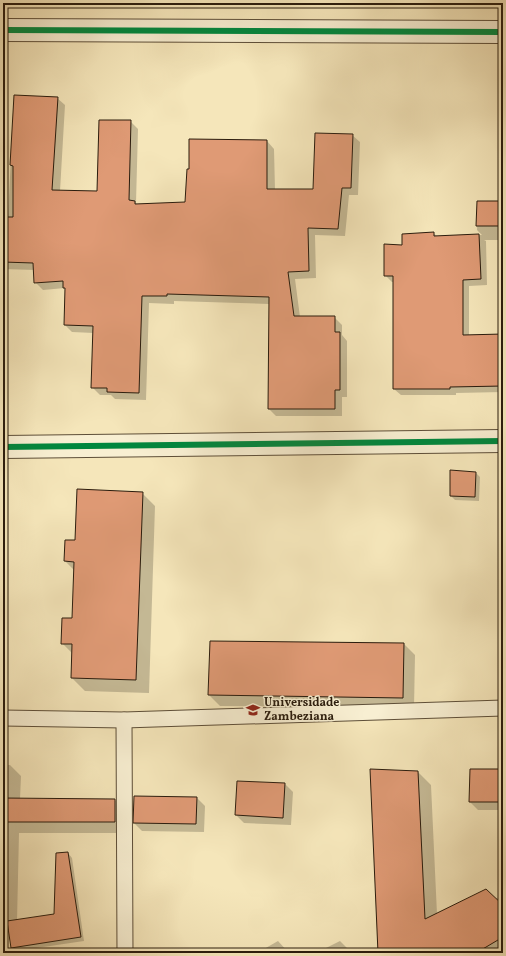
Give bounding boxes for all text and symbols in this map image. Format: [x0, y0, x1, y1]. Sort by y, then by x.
place label: Universidade Zambeziana [264, 695, 339, 725]
school or university icon: Universidade Zambeziana [245, 702, 261, 718]

